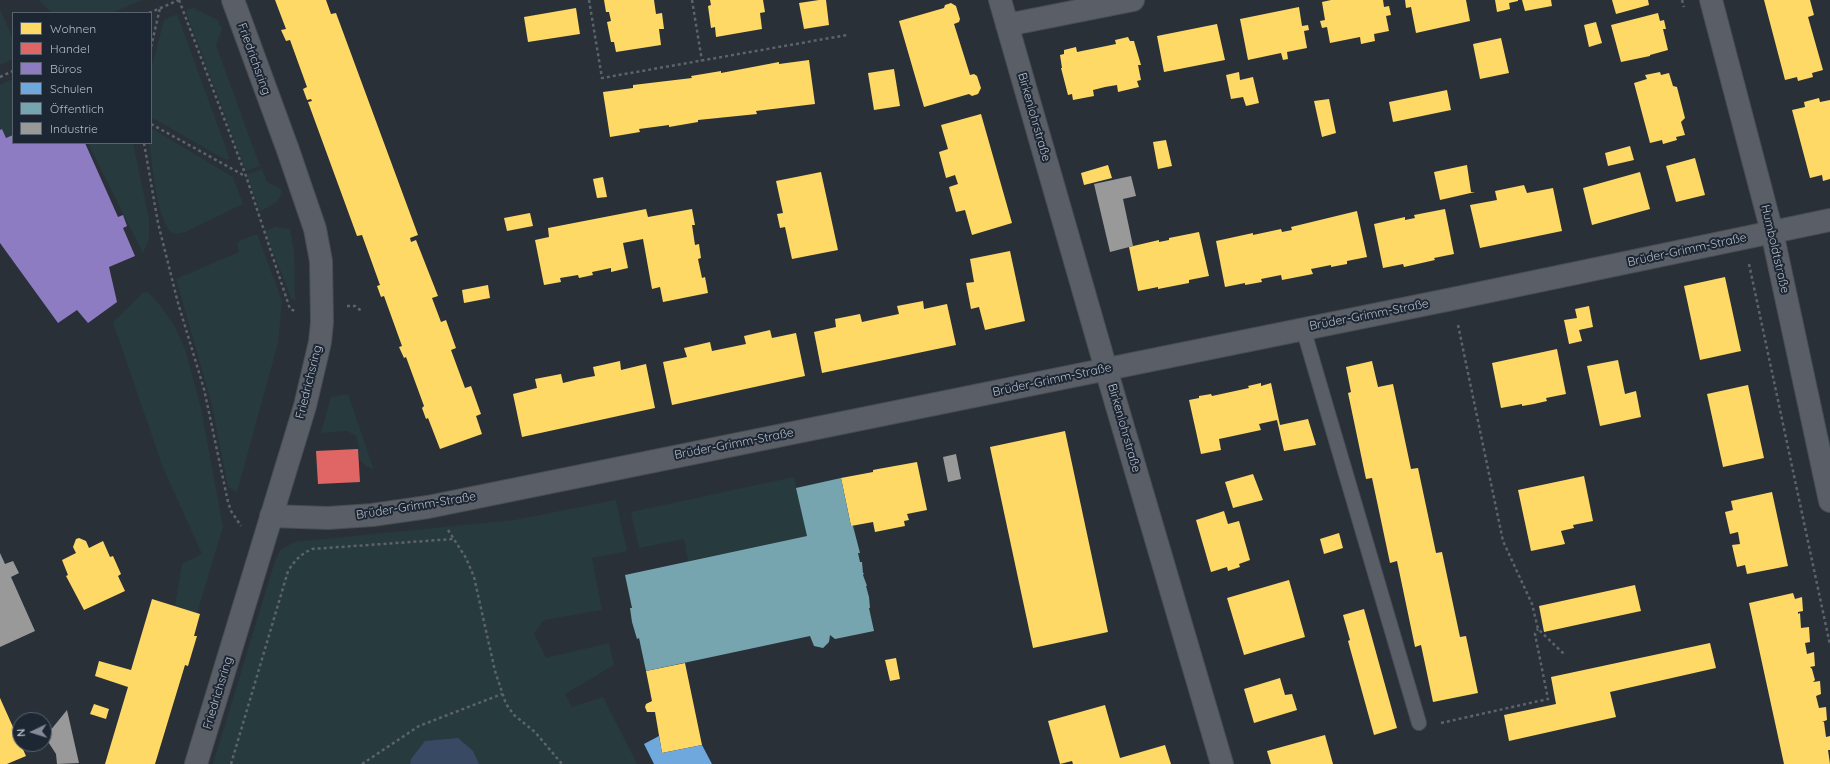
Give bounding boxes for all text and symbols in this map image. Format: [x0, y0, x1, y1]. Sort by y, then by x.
legend [12, 12, 152, 144]
text: Wohnen [50, 21, 96, 36]
street label: Friedrichsring [234, 21, 274, 97]
text: Handel [50, 41, 90, 56]
text: Büros [50, 61, 82, 76]
street label: Birkenlohrstraße [1014, 71, 1054, 163]
text: Schulen [50, 81, 93, 96]
text: Öffentlich [50, 101, 104, 116]
text: Industrie [50, 121, 98, 136]
street label: Humboldtstraße [1758, 203, 1792, 295]
street label: Brüder-Grimm-Straße [1626, 230, 1748, 270]
street label: Brüder-Grimm-Straße [1308, 296, 1430, 334]
street label: Friedrichsring [293, 344, 325, 420]
street label: Brüder-Grimm-Straße [991, 360, 1113, 400]
street label: Birkenlohrstraße [1104, 382, 1144, 474]
street label: Brüder-Grimm-Straße [673, 425, 795, 463]
street label: Brüder-Grimm-Straße [355, 489, 477, 523]
street label: Friedrichsring [200, 655, 236, 731]
north arrow [12, 712, 52, 752]
text: N [14, 728, 28, 737]

